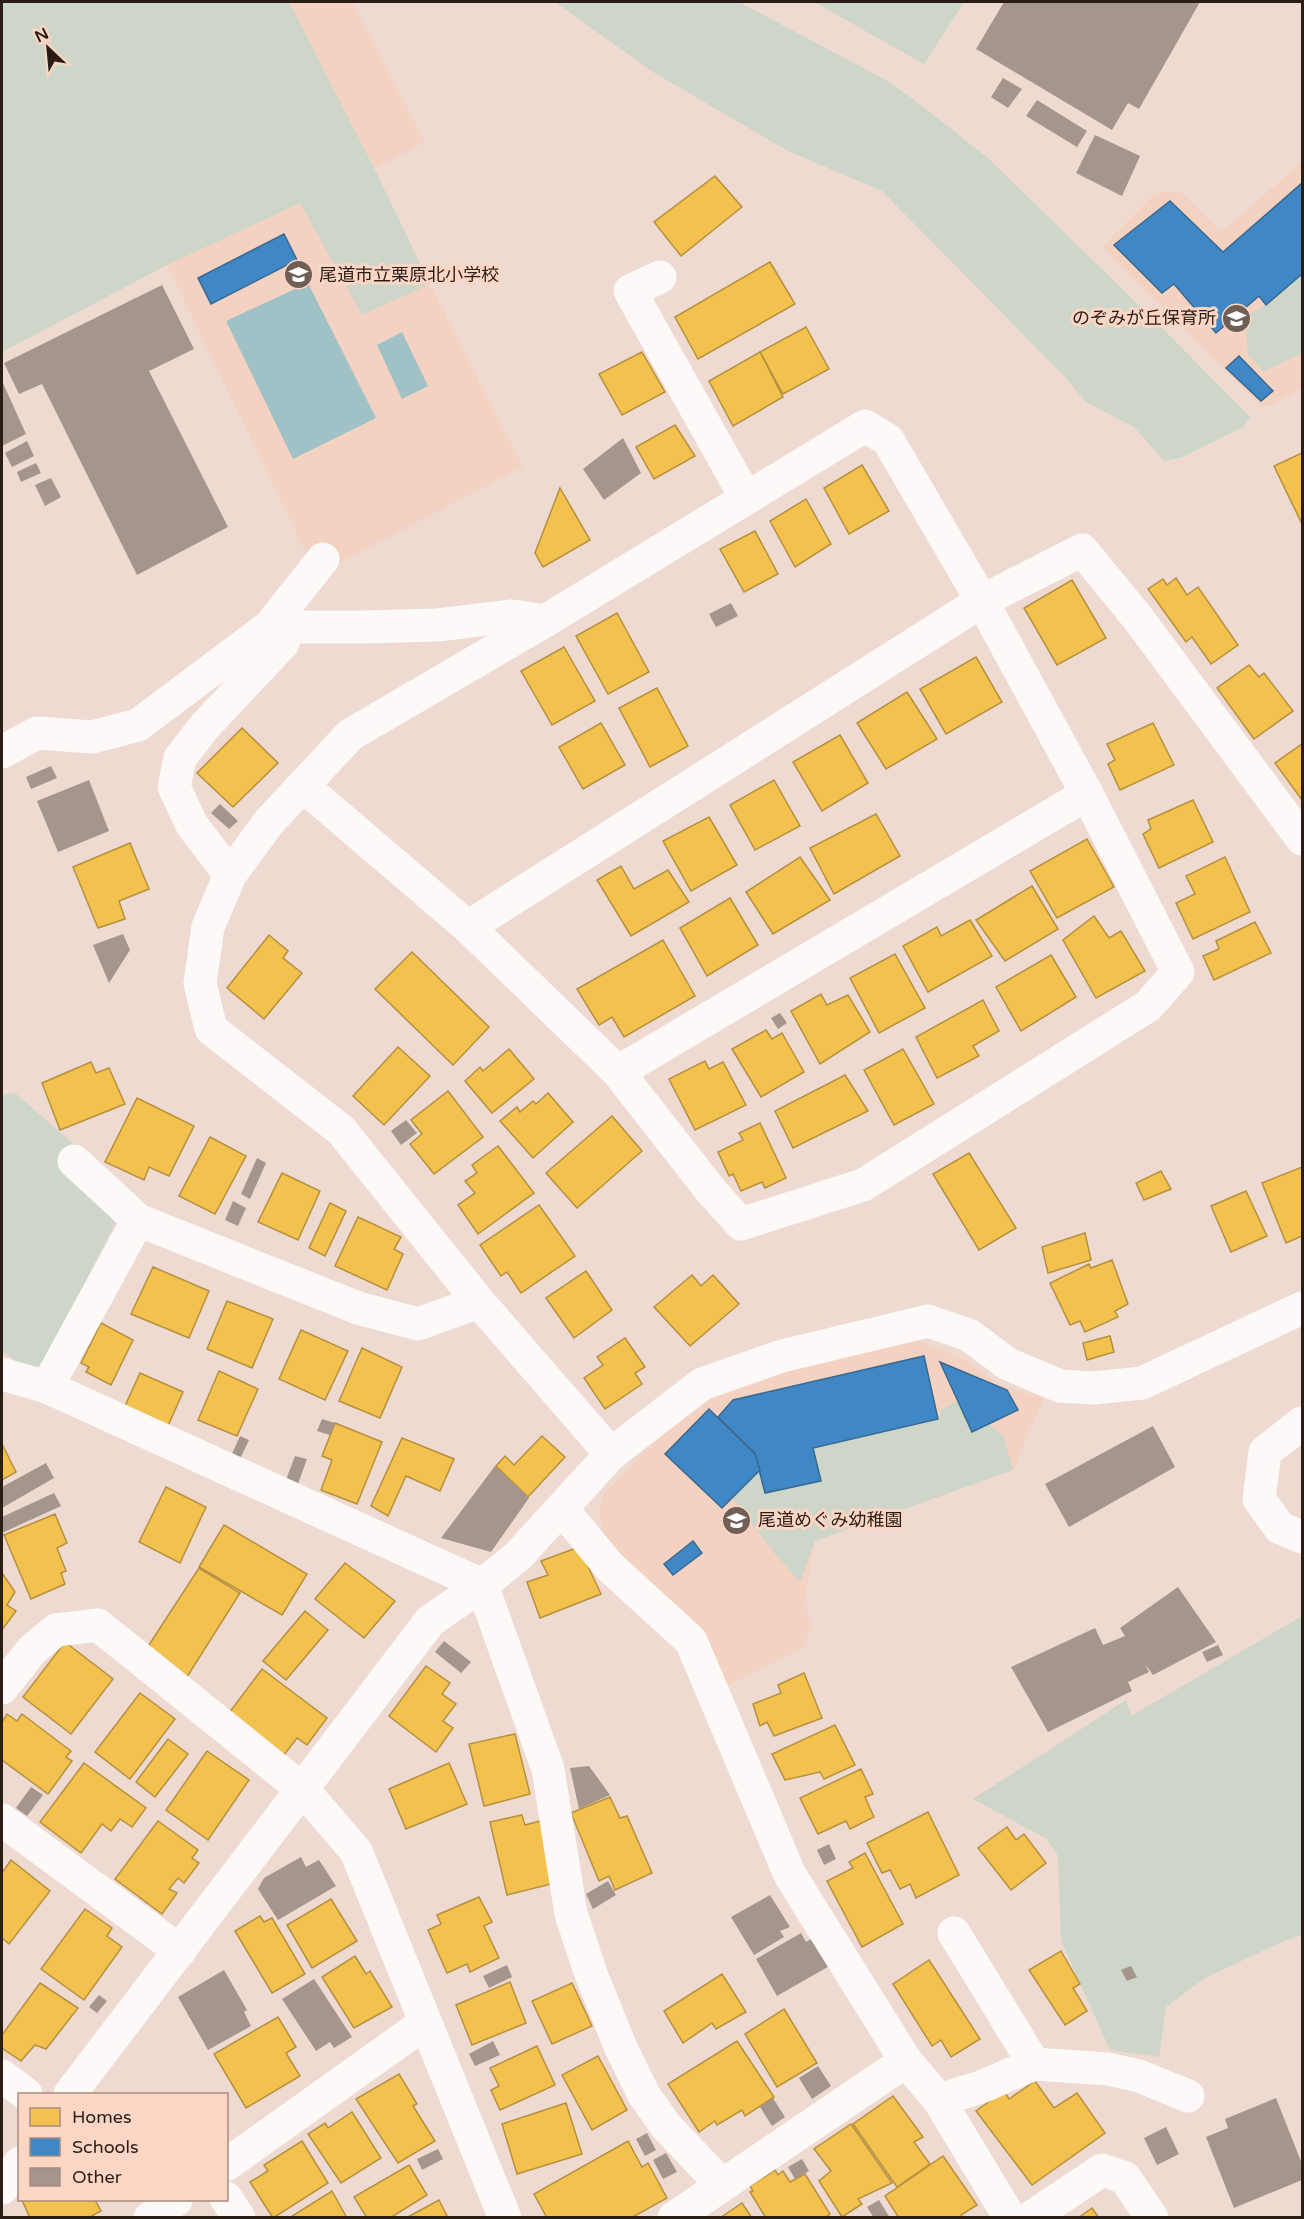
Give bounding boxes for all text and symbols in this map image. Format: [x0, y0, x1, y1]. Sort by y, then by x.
north arrow [18, 18, 78, 78]
text: N [32, 24, 52, 47]
school or university icon: 尾道市立栗原北小学校 [282, 259, 314, 291]
place label: 尾道市立栗原北小学校 [319, 264, 499, 286]
school or university icon: のぞみが丘保育所 [1221, 302, 1253, 334]
place label: のぞみが丘保育所 [1072, 307, 1216, 329]
school or university icon: 尾道めぐみ幼稚園 [721, 1504, 753, 1536]
place label: 尾道めぐみ幼稚園 [758, 1509, 903, 1531]
legend [18, 2093, 228, 2201]
text: Homes [72, 2106, 132, 2128]
text: Schools [72, 2136, 139, 2158]
text: Other [72, 2166, 122, 2188]

